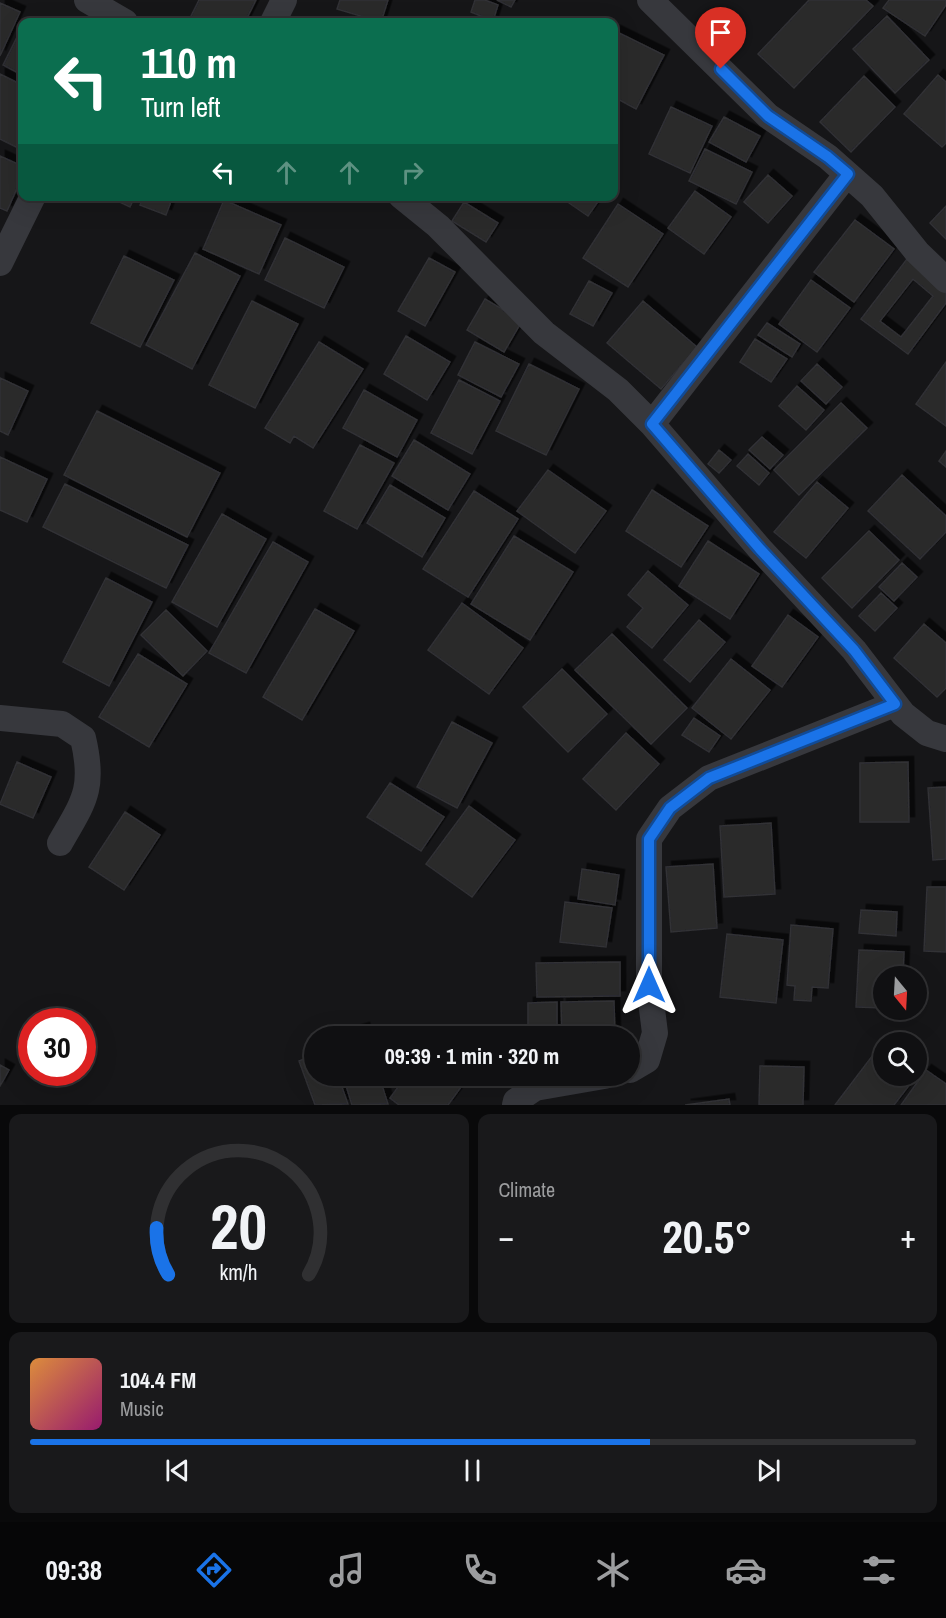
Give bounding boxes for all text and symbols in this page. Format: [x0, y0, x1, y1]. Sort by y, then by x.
pin [695, 7, 746, 69]
icon: arrive [704, 16, 737, 49]
text: 110 m [141, 35, 237, 91]
icon: left [42, 42, 120, 120]
text: Turn left [141, 89, 220, 125]
icon: left [207, 156, 240, 189]
icon: ahead [270, 156, 303, 189]
icon: ahead [333, 156, 366, 189]
icon: right [396, 156, 429, 189]
position arrow [617, 953, 681, 1017]
north arrow [873, 966, 927, 1020]
map controls [873, 966, 927, 1086]
speed limit sign: 30 [18, 1008, 96, 1086]
button: search [873, 1032, 927, 1086]
text: 09:39 · 1 min · 320 m [385, 1041, 559, 1071]
text: Climate [499, 1176, 555, 1203]
text: 20 [210, 1184, 267, 1268]
text: 20.5° [662, 1206, 752, 1267]
text: − [499, 1214, 514, 1258]
text: + [900, 1214, 916, 1258]
text: km/h [220, 1259, 258, 1288]
text: 104.4 FM [120, 1365, 196, 1395]
text: Music [120, 1395, 164, 1422]
icon: previous [161, 1454, 194, 1487]
icon: pause [456, 1454, 489, 1487]
icon: next [752, 1454, 785, 1487]
icon: directions [193, 1549, 235, 1591]
icon: music [326, 1549, 368, 1591]
icon: phone [459, 1549, 501, 1591]
icon: climate [592, 1549, 634, 1591]
icon: car [725, 1549, 767, 1591]
icon: filters [858, 1549, 900, 1591]
text: 09:38 [46, 1552, 102, 1588]

